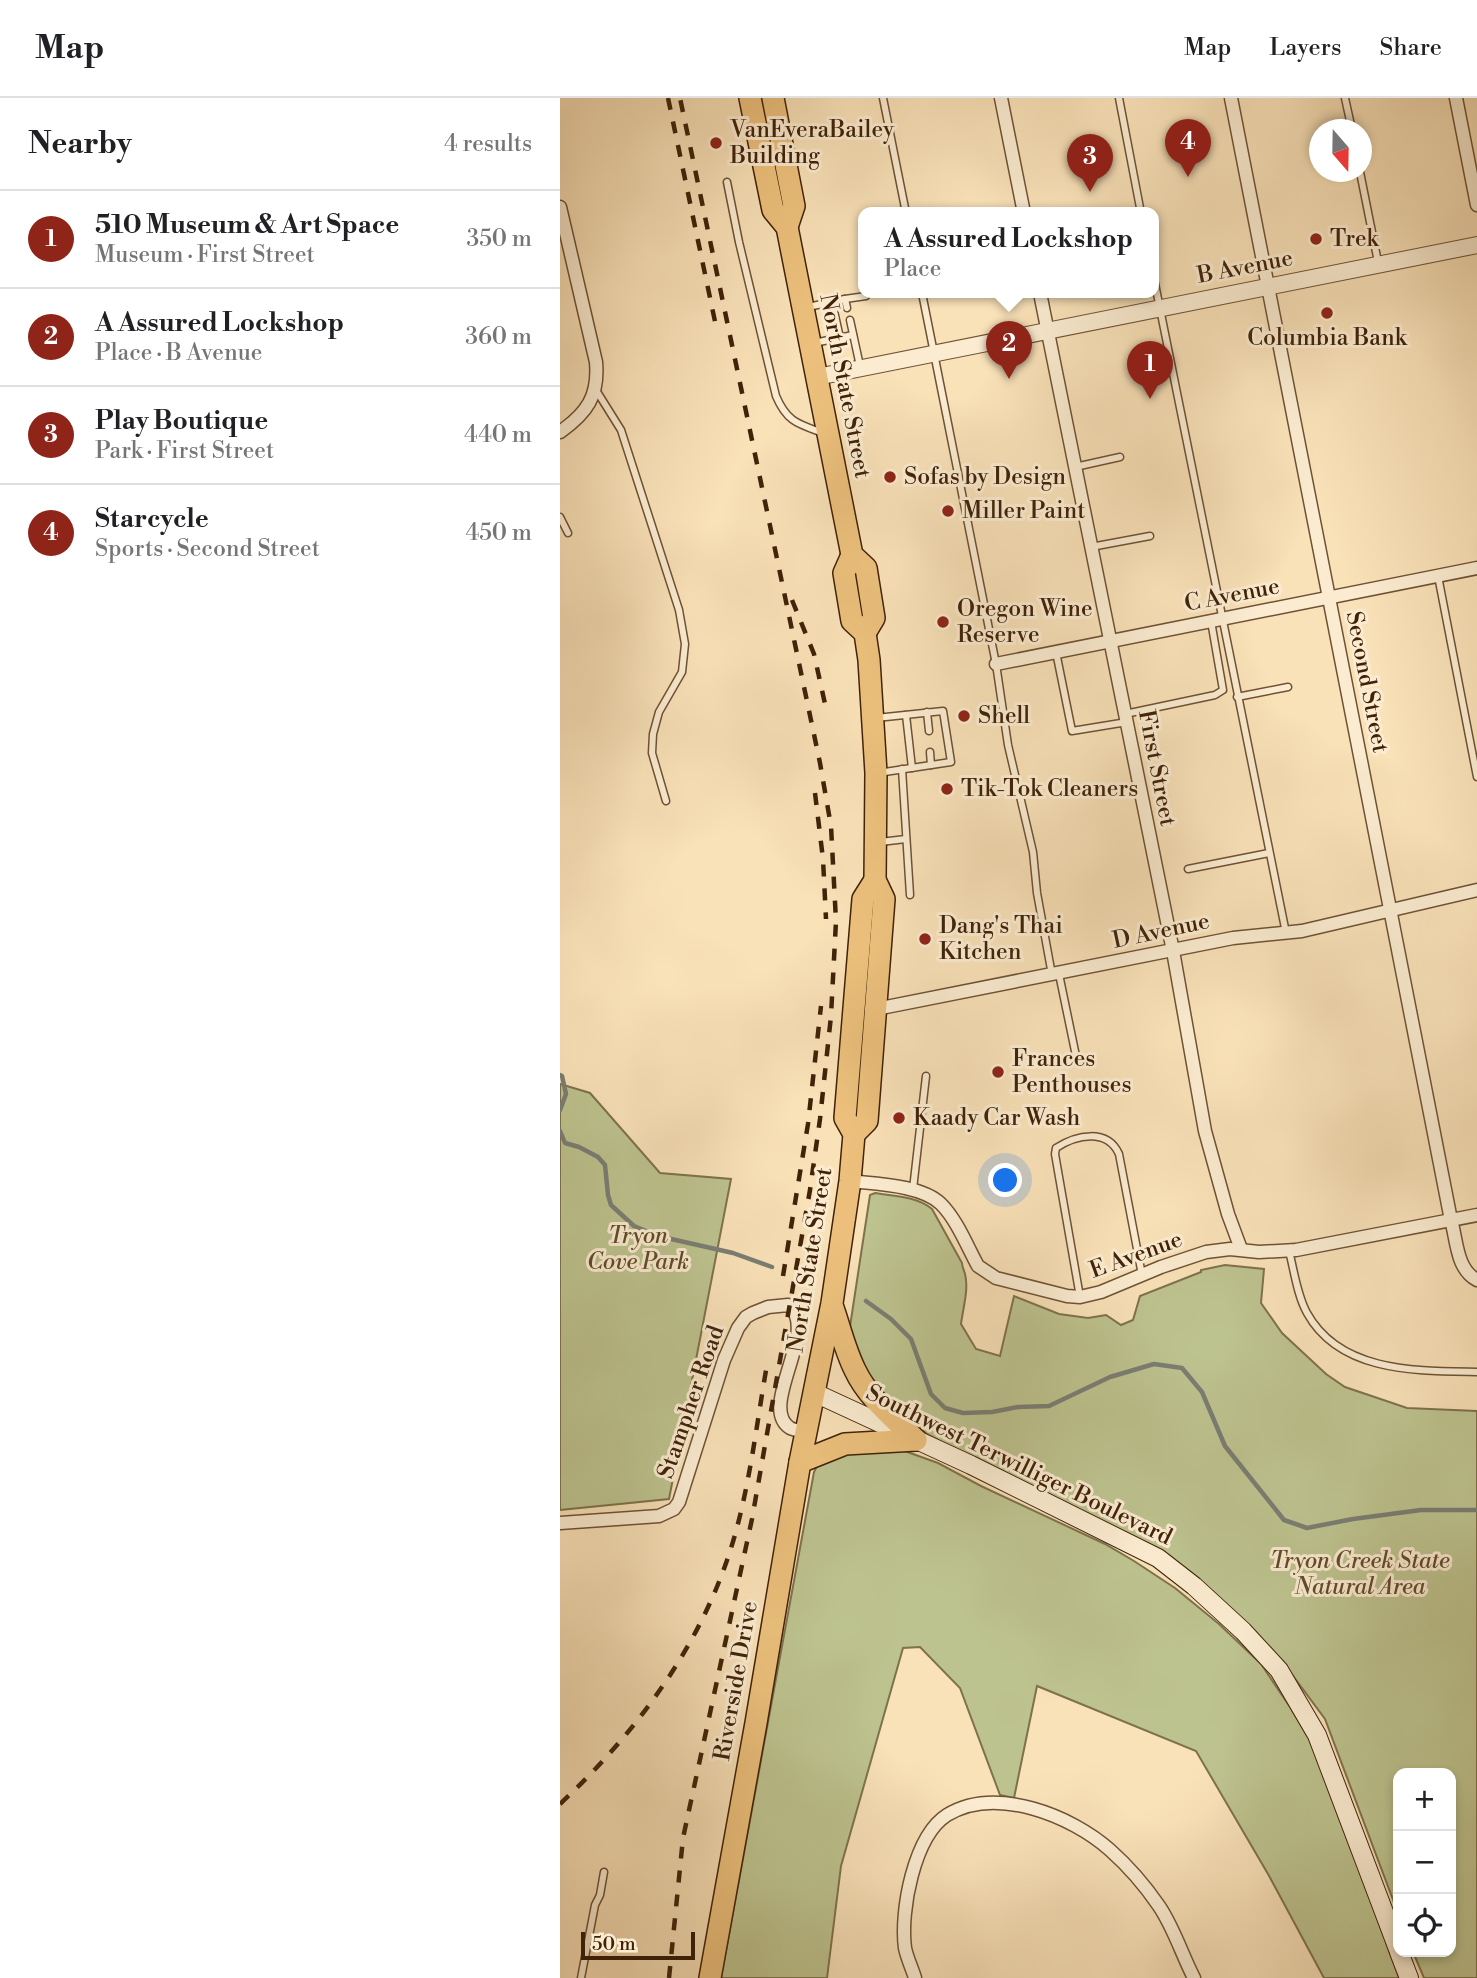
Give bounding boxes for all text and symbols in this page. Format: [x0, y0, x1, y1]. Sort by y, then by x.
text: Map [35, 28, 104, 69]
text: Map [1184, 33, 1231, 63]
text: Layers [1269, 33, 1341, 63]
text: Share [1379, 33, 1442, 63]
place label: VanEveraBailey Building [729, 116, 895, 170]
pin: 4 [1165, 119, 1211, 177]
north arrow [1309, 119, 1372, 182]
text: Nearby [28, 125, 132, 163]
text: 4 results [444, 130, 532, 158]
pin: 3 [1067, 134, 1113, 192]
marker: VanEveraBailey Building [708, 135, 724, 151]
popup [858, 207, 1159, 298]
text: 510 Museum & Art Space [95, 209, 399, 241]
text: A Assured Lockshop [884, 223, 1133, 255]
text: 1 [45, 225, 57, 253]
text: 350 m [466, 225, 532, 253]
place label: Trek [1330, 225, 1380, 253]
marker: Trek [1308, 231, 1324, 247]
text: Museum · First Street [95, 241, 315, 269]
street label: B Avenue [1194, 244, 1295, 290]
text: Place [884, 255, 941, 283]
street label: North State Street [813, 291, 877, 481]
marker: Columbia Bank [1319, 305, 1335, 321]
text: A Assured Lockshop [95, 307, 344, 339]
pin: 2 [986, 321, 1032, 379]
text: 2 [44, 323, 58, 351]
text: 360 m [465, 323, 532, 351]
place label: Columbia Bank [1247, 324, 1408, 352]
text: Place · B Avenue [95, 339, 262, 367]
pin: 1 [1127, 341, 1173, 399]
text: Play Boutique [95, 405, 268, 437]
text: 3 [44, 421, 58, 449]
text: 440 m [464, 421, 532, 449]
text: Park · First Street [95, 437, 274, 465]
place label: Sofas by Design [904, 463, 1066, 491]
marker: Sofas by Design [882, 469, 898, 485]
place label: Miller Paint [962, 497, 1085, 525]
text: Starcycle [95, 503, 209, 535]
marker: Miller Paint [940, 503, 956, 519]
text: 4 [43, 519, 59, 547]
text: 450 m [466, 519, 532, 547]
text: Sports · Second Street [95, 535, 320, 563]
street label: C Avenue [1182, 572, 1282, 618]
place label: Oregon Wine Reserve [957, 595, 1093, 649]
street label: Second Street [1340, 609, 1394, 755]
marker: Oregon Wine Reserve [935, 614, 951, 630]
place label: Shell [978, 702, 1030, 730]
street label: First Street [1132, 707, 1182, 829]
marker: Shell [956, 708, 972, 724]
place label: Tik-Tok Cleaners [961, 775, 1138, 803]
marker: Tik-Tok Cleaners [939, 781, 955, 797]
street label: D Avenue [1110, 907, 1212, 955]
place label: Dang's Thai Kitchen [939, 912, 1063, 966]
marker: Dang's Thai Kitchen [917, 931, 933, 947]
place label: Frances Penthouses [1012, 1045, 1132, 1099]
marker: Frances Penthouses [990, 1064, 1006, 1080]
place label: Kaady Car Wash [913, 1104, 1080, 1132]
marker: Kaady Car Wash [891, 1110, 907, 1126]
your location [988, 1163, 1022, 1197]
street label: North State Street [782, 1165, 838, 1355]
park label: Tryon Cove Park [587, 1222, 689, 1276]
street label: E Avenue [1086, 1225, 1186, 1285]
street label: Stampher Road [652, 1322, 730, 1482]
street label: Southwest Terwilliger Boulevard [861, 1379, 1177, 1551]
park label: Tryon Creek State Natural Area [1270, 1547, 1450, 1601]
street label: Riverside Drive [708, 1599, 764, 1763]
map controls [1393, 1768, 1456, 1957]
button: + [1393, 1768, 1456, 1831]
button: − [1393, 1831, 1456, 1894]
button: locate [1393, 1894, 1456, 1957]
scale bar [581, 1929, 695, 1961]
text: 50 m [592, 1932, 636, 1956]

